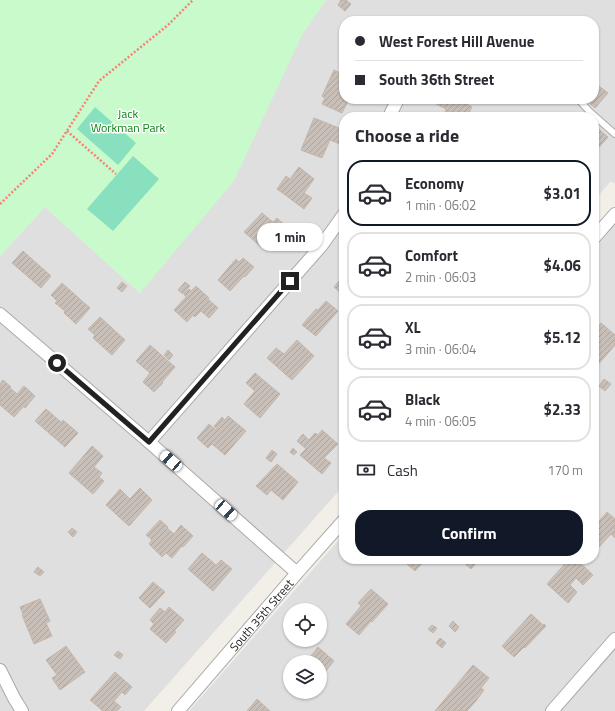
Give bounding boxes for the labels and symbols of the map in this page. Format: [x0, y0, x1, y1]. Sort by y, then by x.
park label: Jack Workman Park [91, 104, 166, 137]
callout: 1 min [257, 223, 323, 251]
route end [281, 272, 299, 290]
route start [48, 354, 66, 372]
car [158, 449, 184, 473]
car [213, 498, 239, 522]
street label: South 35th Street [224, 574, 298, 655]

